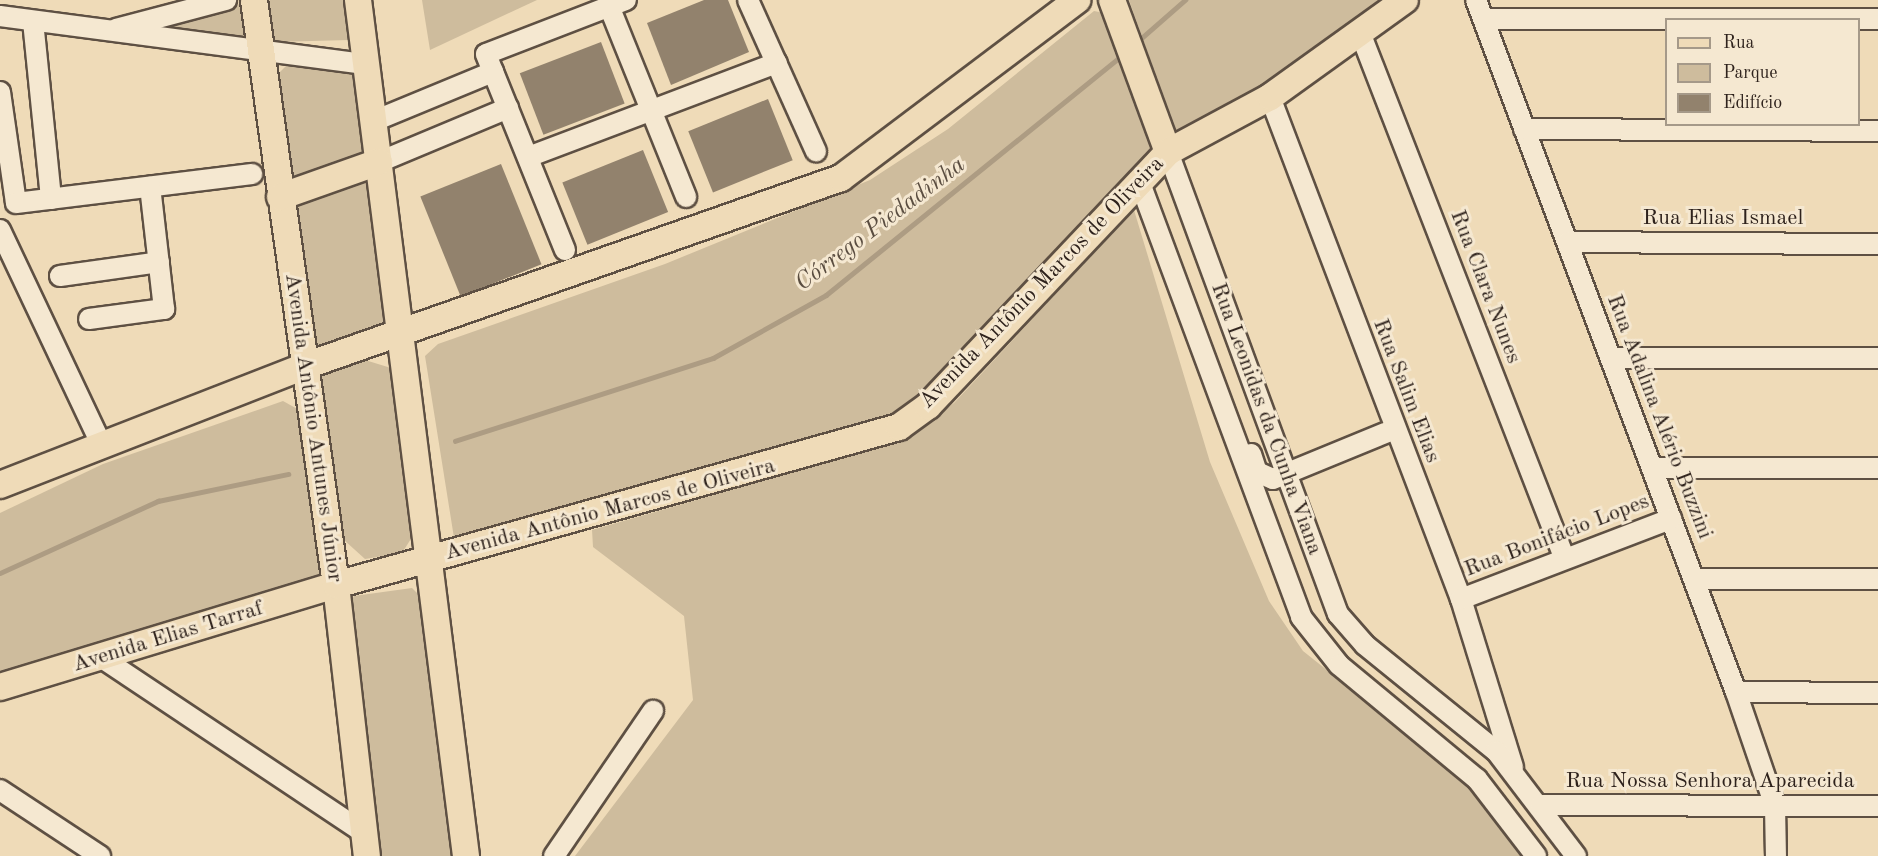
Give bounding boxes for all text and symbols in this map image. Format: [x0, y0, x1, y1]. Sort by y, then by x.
legend [1665, 18, 1860, 126]
text: Rua [1723, 34, 1754, 52]
text: Parque [1723, 64, 1778, 82]
text: Edifício [1723, 94, 1782, 112]
street label: Avenida Antônio Marcos de Oliveira [914, 151, 1170, 415]
water label: Córrego Piedadinha [790, 152, 972, 298]
street label: Rua Clara Nunes [1444, 206, 1526, 368]
street label: Rua Elias Ismael [1643, 206, 1803, 232]
street label: Avenida Antônio Antunes Júnior [278, 272, 348, 584]
street label: Rua Leonidas da Cunha Viana [1204, 279, 1328, 559]
street label: Rua Adalina Alério Buzzini [1600, 291, 1718, 543]
street label: Rua Salim Elias [1366, 315, 1446, 467]
street label: Avenida Antônio Marcos de Oliveira [442, 453, 778, 567]
street label: Rua Bonifácio Lopes [1461, 489, 1653, 583]
street label: Avenida Elias Tarraf [70, 595, 266, 679]
street label: Rua Nossa Senhora Aparecida [1565, 769, 1855, 795]

